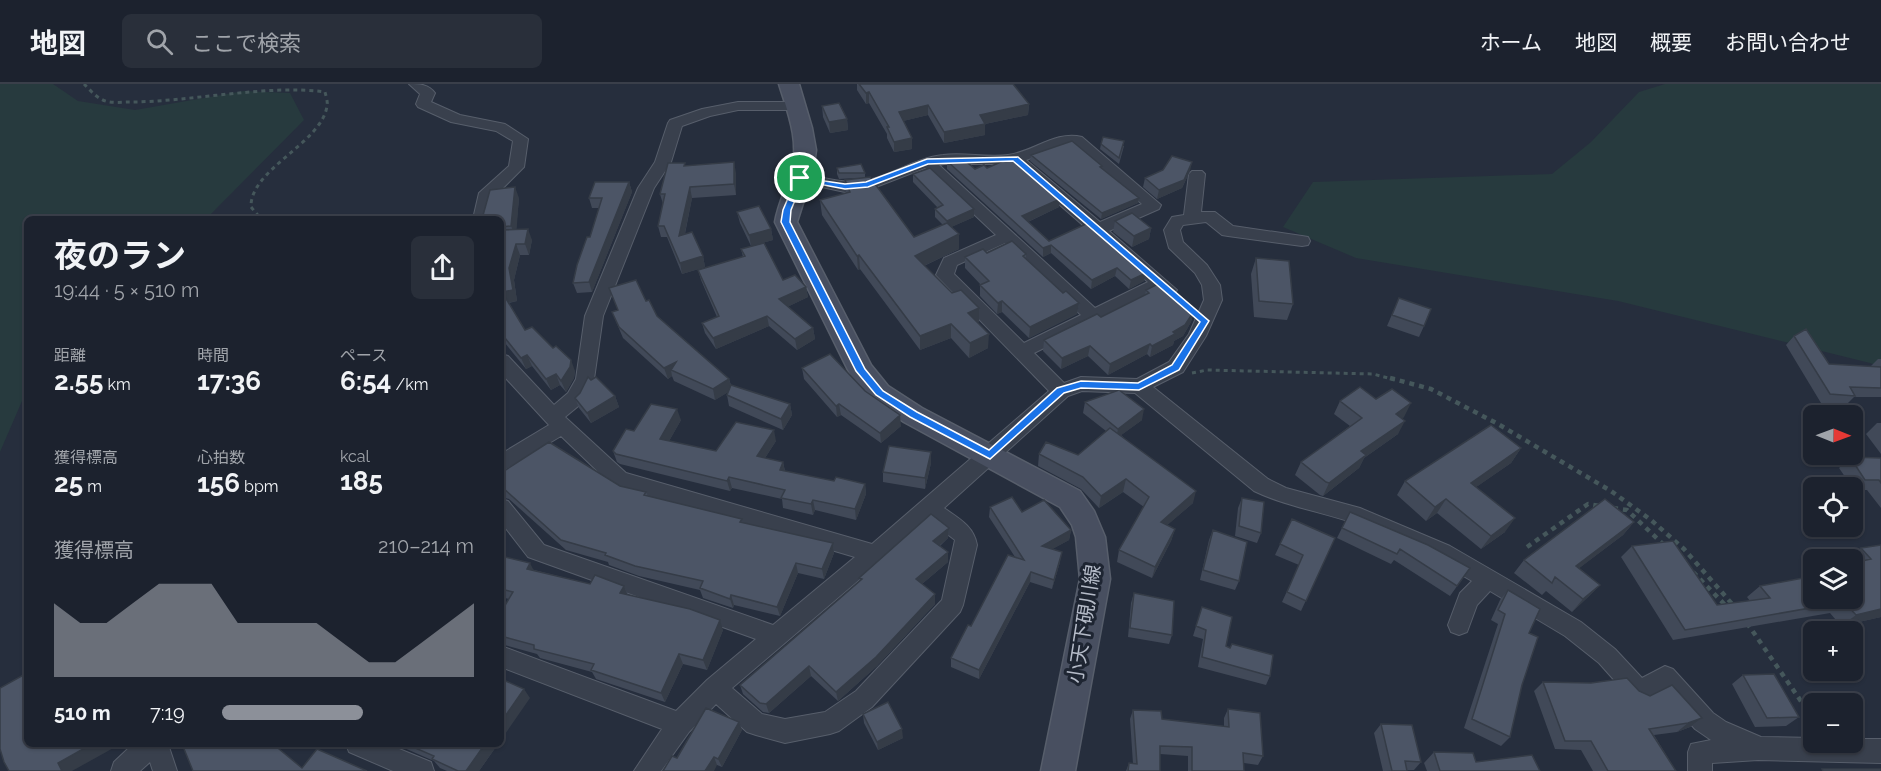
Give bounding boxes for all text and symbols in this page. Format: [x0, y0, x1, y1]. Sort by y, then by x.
search box [122, 14, 542, 68]
icon: search [143, 25, 176, 58]
text: 地図 [30, 27, 86, 60]
text: ここで検索 [191, 30, 301, 56]
text: ホーム [1480, 30, 1542, 55]
text: 地図 [1575, 30, 1617, 55]
text: 概要 [1650, 30, 1692, 55]
text: お問い合わせ [1725, 30, 1851, 55]
pin [774, 152, 825, 203]
icon: arrive [783, 161, 816, 194]
text: 夜のラン [54, 236, 186, 275]
button: share [411, 236, 474, 299]
text: 19:44 · 5 × 510 m [54, 278, 199, 302]
text: 距離 [54, 346, 86, 365]
text: 時間 [197, 346, 229, 365]
text: ペース [340, 346, 387, 365]
text: 2.55 [54, 366, 103, 396]
text: 17:36 [197, 366, 261, 396]
text: 6:54 [340, 366, 391, 396]
text: km [103, 375, 131, 394]
text: /km [391, 375, 428, 394]
north arrow [1803, 405, 1863, 465]
map controls [1803, 405, 1863, 753]
text: kcal [340, 447, 370, 466]
text: 獲得標高 [54, 448, 118, 467]
text: 心拍数 [197, 448, 245, 467]
text: 185 [340, 466, 383, 496]
text: 25 [54, 468, 83, 498]
text: 156 [197, 468, 240, 498]
text: m [83, 477, 102, 496]
text: bpm [240, 477, 279, 496]
button: locate [1803, 477, 1863, 537]
text: 210–214 m [378, 534, 474, 558]
text: 獲得標高 [54, 538, 134, 562]
button: layers [1803, 549, 1863, 609]
street label: 小天下硯川線 [1063, 563, 1105, 685]
button: + [1803, 621, 1863, 681]
button: − [1803, 693, 1863, 753]
text: 510 m [54, 701, 111, 725]
text: 7:19 [150, 701, 185, 725]

